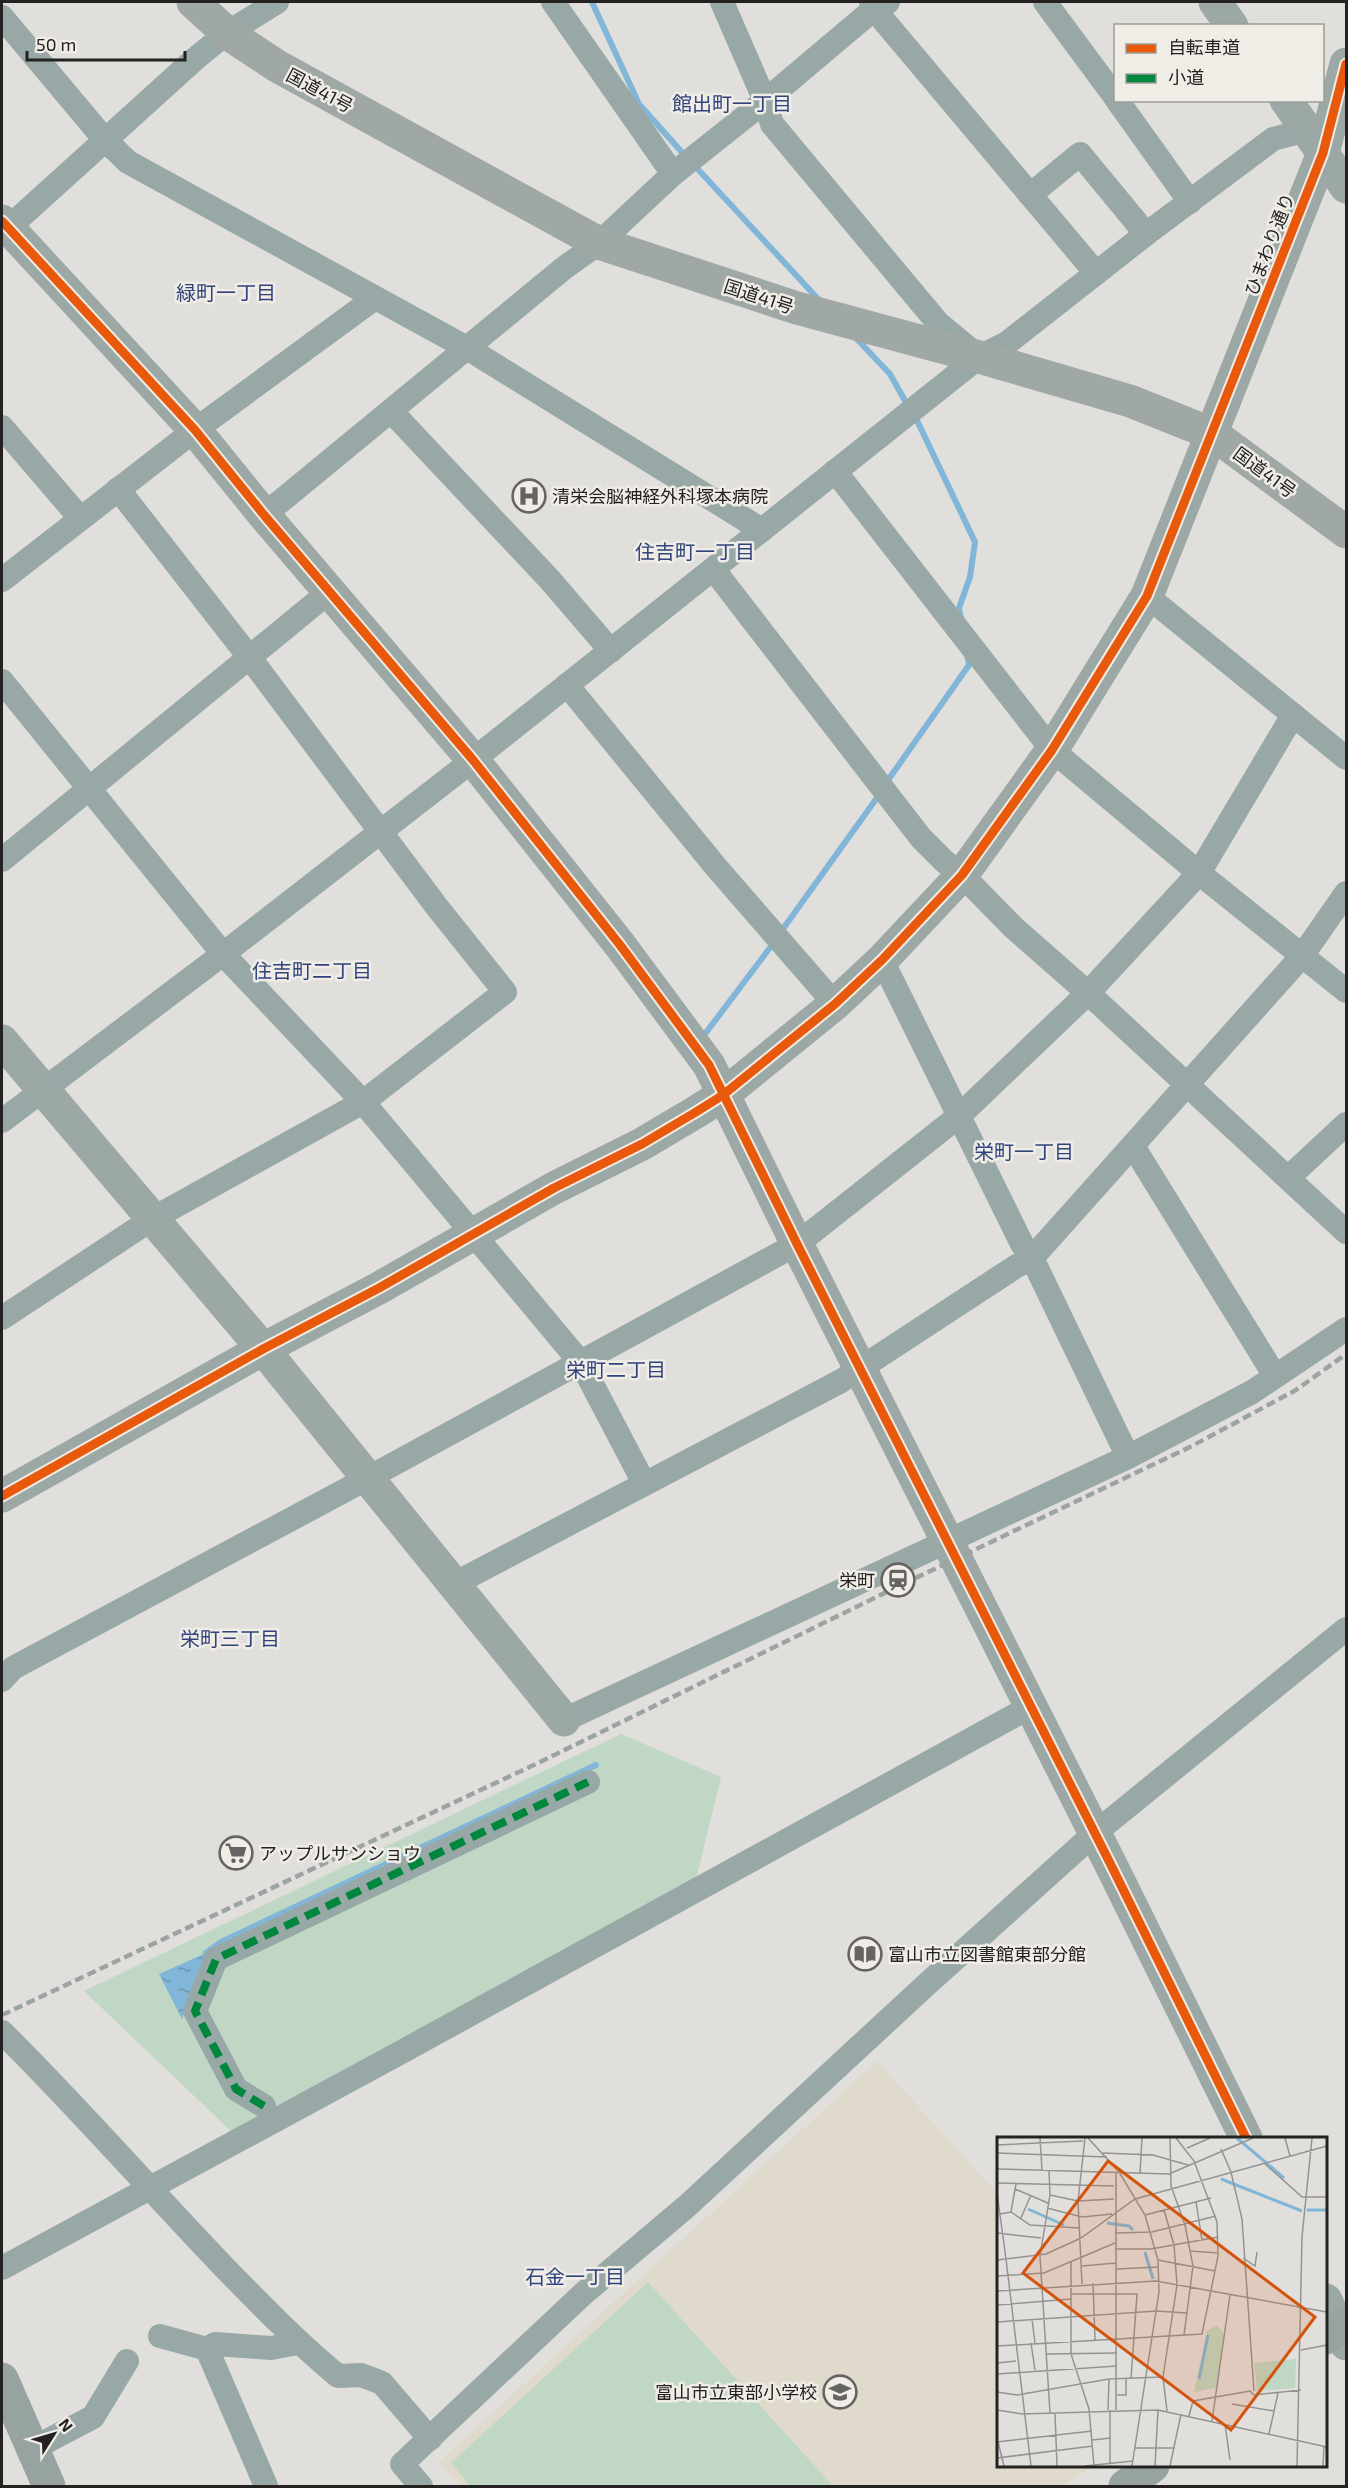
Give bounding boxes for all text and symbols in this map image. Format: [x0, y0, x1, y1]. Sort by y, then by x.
scale bar [27, 24, 184, 62]
legend [1114, 24, 1324, 102]
text: 50 m [36, 33, 76, 55]
text: 自転車道 [1168, 36, 1240, 58]
street label: 国道41号 [283, 63, 357, 117]
text: 小道 [1168, 66, 1204, 88]
district label: 館出町一丁目 [672, 91, 792, 115]
street label: ひまわり通り [1239, 190, 1299, 298]
street label: 国道41号 [721, 274, 797, 318]
district label: 緑町一丁目 [176, 280, 276, 304]
street label: 国道41号 [1229, 442, 1301, 502]
hospital icon: 清栄会脳神経外科塚本病院 [511, 478, 547, 514]
place label: 清栄会脳神経外科塚本病院 [552, 485, 768, 507]
district label: 住吉町一丁目 [635, 539, 755, 563]
district label: 住吉町二丁目 [252, 958, 372, 982]
district label: 栄町一丁目 [974, 1139, 1074, 1163]
district label: 栄町二丁目 [566, 1357, 666, 1381]
station icon: 栄町 [880, 1562, 916, 1598]
place label: 栄町 [839, 1569, 875, 1591]
district label: 栄町三丁目 [180, 1626, 280, 1650]
supermarket icon: アップルサンショウ [218, 1835, 254, 1871]
place label: アップルサンショウ [259, 1842, 421, 1864]
library icon: 富山市立図書館東部分館 [847, 1936, 883, 1972]
place label: 富山市立図書館東部分館 [888, 1943, 1086, 1965]
inset map [997, 2137, 1327, 2467]
district label: 石金一丁目 [525, 2264, 625, 2288]
school or university icon: 富山市立東部小学校 [822, 2374, 858, 2410]
place label: 富山市立東部小学校 [655, 2381, 817, 2403]
north arrow [24, 2404, 84, 2464]
text: N [55, 2414, 77, 2435]

